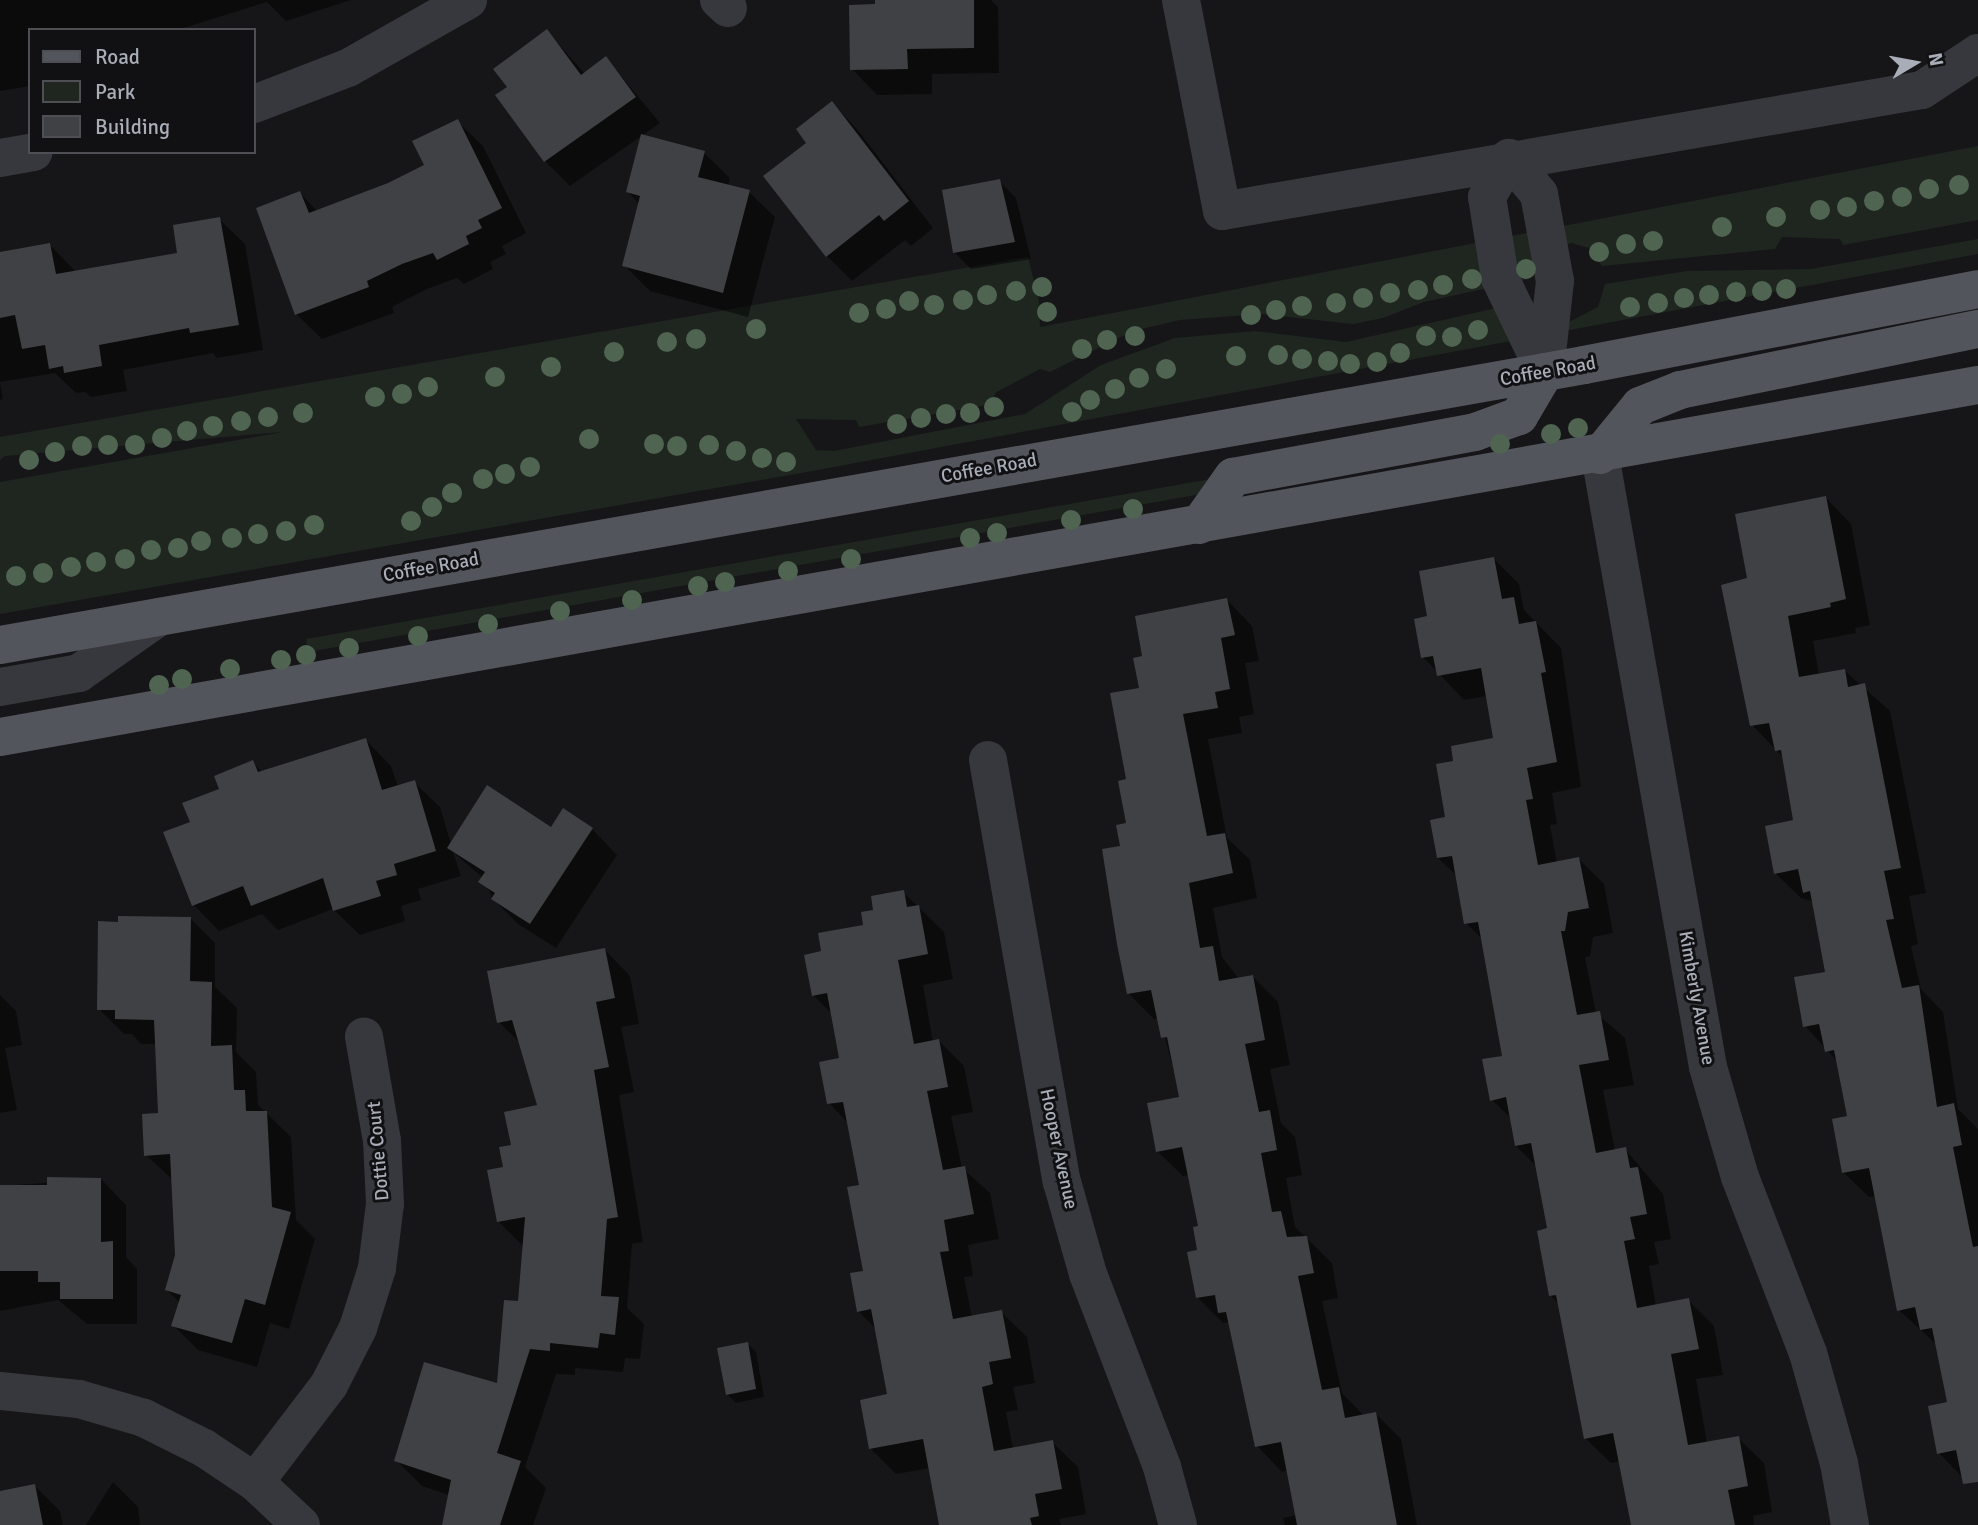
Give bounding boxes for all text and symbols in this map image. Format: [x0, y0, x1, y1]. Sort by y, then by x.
legend [28, 28, 256, 154]
north arrow [1880, 28, 1950, 98]
text: Road [95, 44, 140, 70]
text: N [1923, 51, 1949, 68]
text: Park [95, 79, 135, 105]
text: Building [95, 114, 170, 140]
street label: Coffee Road [1498, 352, 1598, 392]
street label: Coffee Road [939, 449, 1039, 489]
street label: Coffee Road [381, 548, 481, 588]
street label: Kimberly Avenue [1673, 929, 1719, 1067]
street label: Hooper Avenue [1034, 1087, 1082, 1211]
street label: Dottie Court [363, 1100, 395, 1202]

